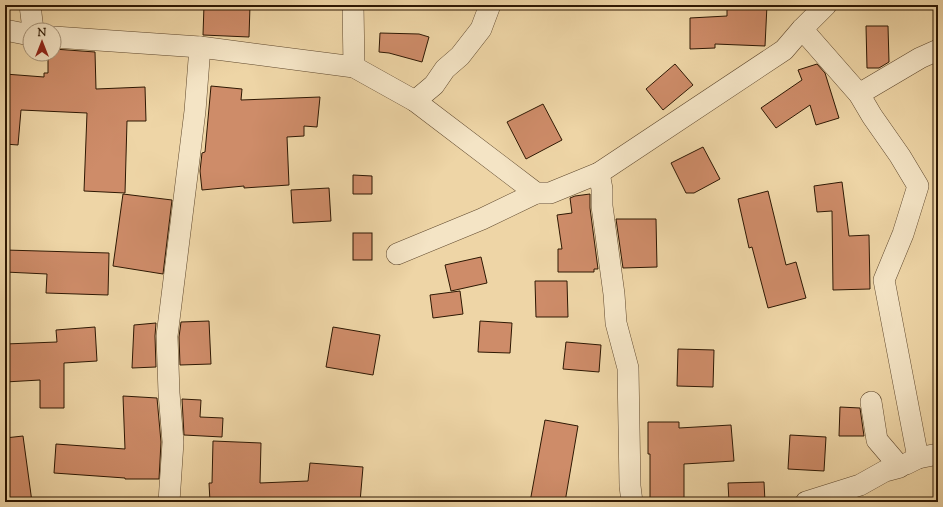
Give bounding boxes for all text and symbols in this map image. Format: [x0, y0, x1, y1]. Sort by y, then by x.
north arrow [22, 22, 62, 62]
text: N [37, 25, 47, 41]

